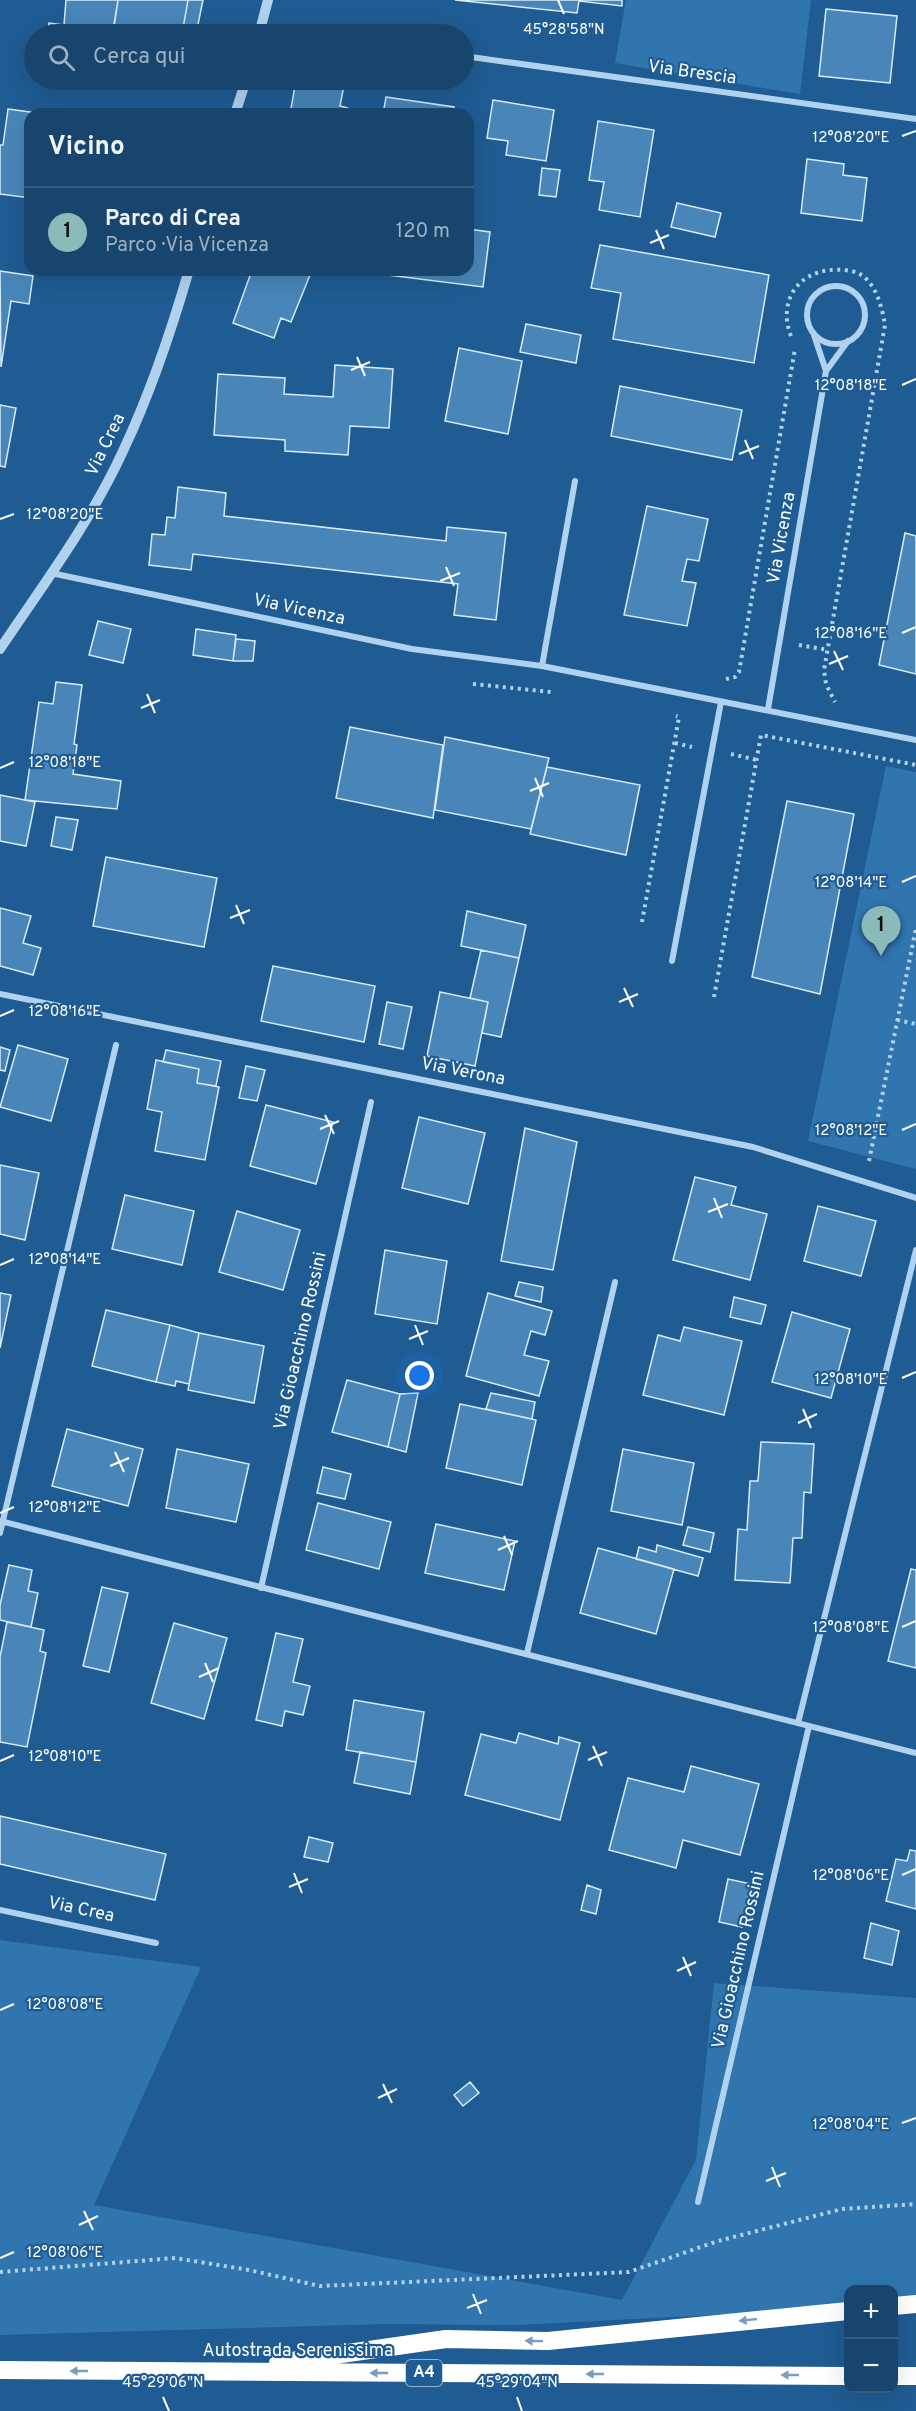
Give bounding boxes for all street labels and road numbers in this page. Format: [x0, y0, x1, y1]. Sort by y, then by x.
street label: Via Brescia [646, 55, 738, 91]
street label: Via Crea [81, 410, 131, 480]
street label: Via Vicenza [763, 490, 801, 586]
street label: Via Vicenza [251, 589, 347, 631]
street label: Via Verona [419, 1053, 507, 1091]
street label: Via Gioacchino Rossini [269, 1250, 333, 1432]
street label: Via Gioacchino Rossini [707, 1869, 771, 2051]
street label: Via Crea [46, 1892, 116, 1928]
street label: Autostrada Serenissima [203, 2340, 394, 2363]
road number: A4 [406, 2360, 442, 2386]

